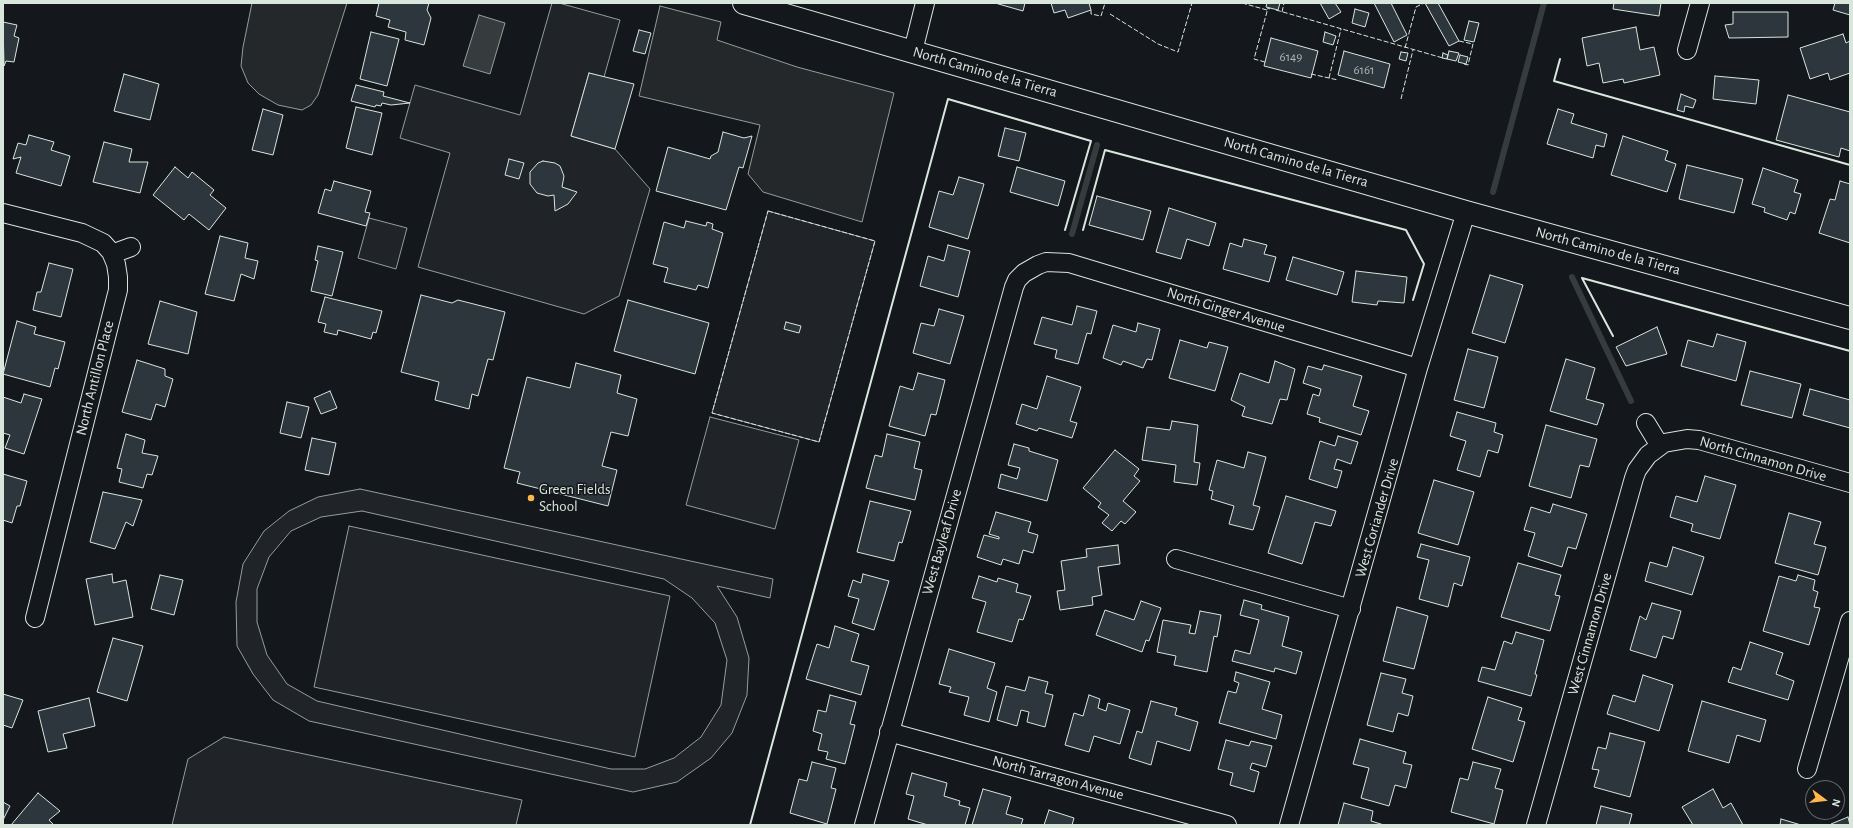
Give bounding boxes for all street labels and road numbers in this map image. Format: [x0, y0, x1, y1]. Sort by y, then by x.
street label: North Camino de la Tierra [911, 43, 1059, 101]
street label: North Camino de la Tierra [1222, 133, 1370, 191]
street label: North Camino de la Tierra [1533, 223, 1683, 279]
street label: North Ginger Avenue [1165, 283, 1287, 337]
street label: North Antillon Place [72, 319, 118, 437]
street label: North Cinnamon Drive [1697, 432, 1829, 486]
street label: West Coriander Drive [1351, 456, 1403, 580]
street label: West Bayleaf Drive [918, 487, 966, 597]
street label: West Cinnamon Drive [1564, 571, 1616, 697]
street label: North Tarragon Avenue [990, 752, 1126, 804]

